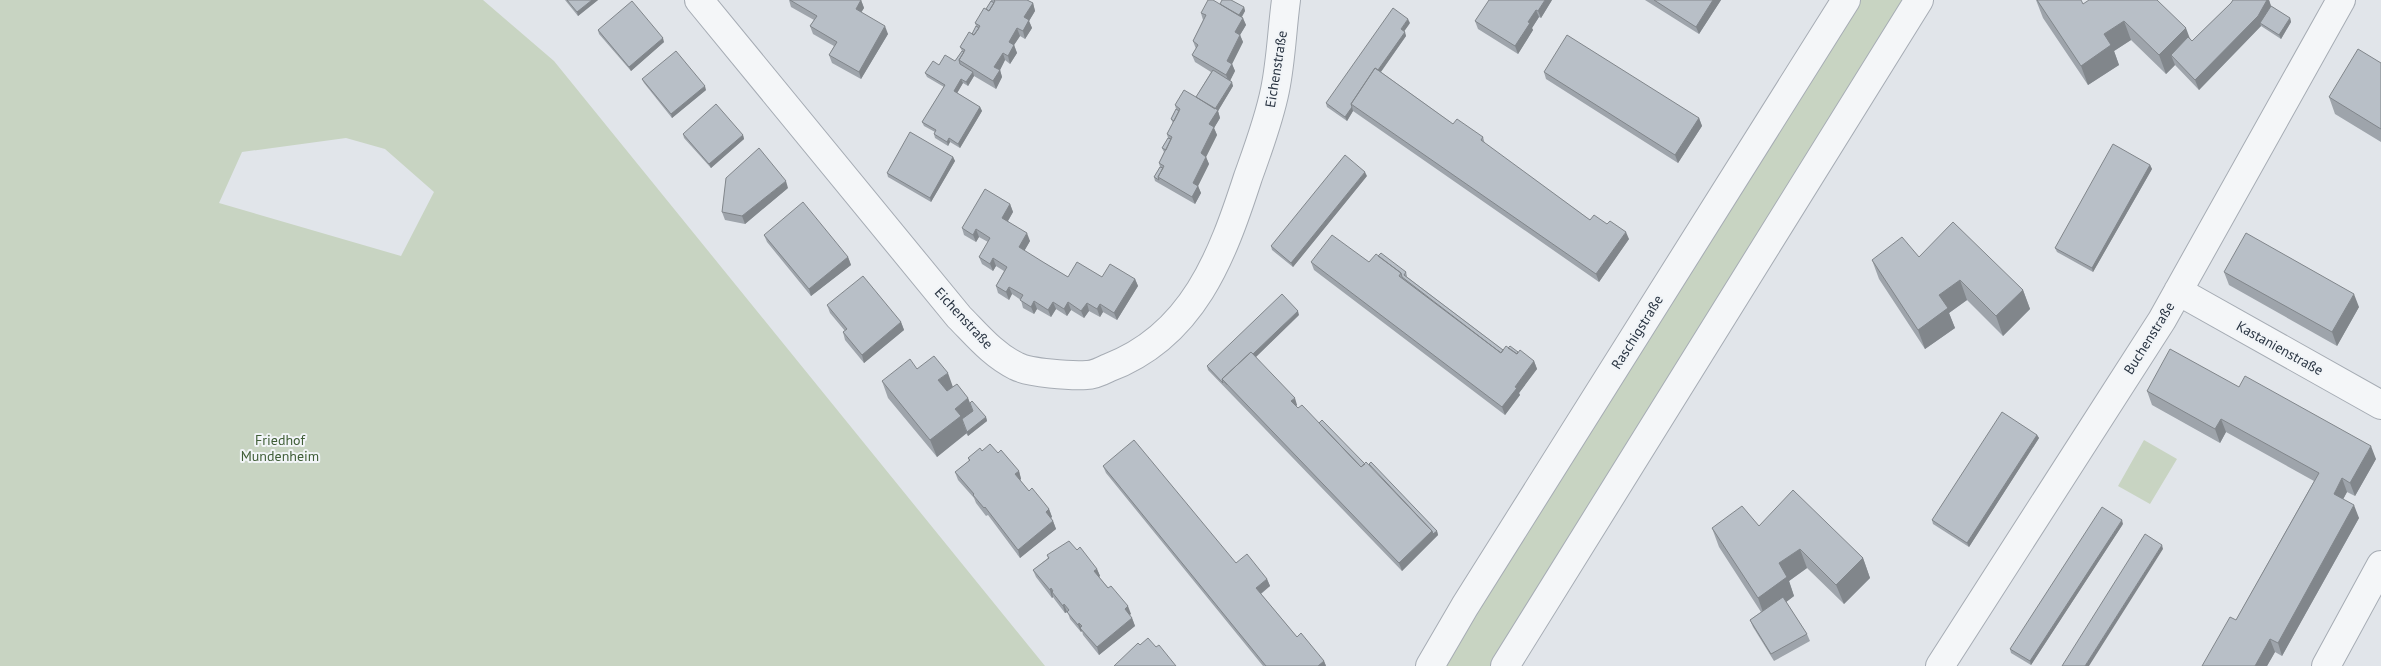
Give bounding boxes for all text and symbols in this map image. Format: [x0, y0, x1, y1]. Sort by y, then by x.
street label: Eichenstraße [1261, 29, 1291, 109]
street label: Eichenstraße [931, 283, 997, 353]
street label: Raschigstraße [1607, 292, 1667, 372]
street label: Buchenstraße [2120, 298, 2178, 378]
street label: Kastanienstraße [2233, 317, 2327, 379]
park label: Friedhof Mundenheim [241, 431, 319, 465]

